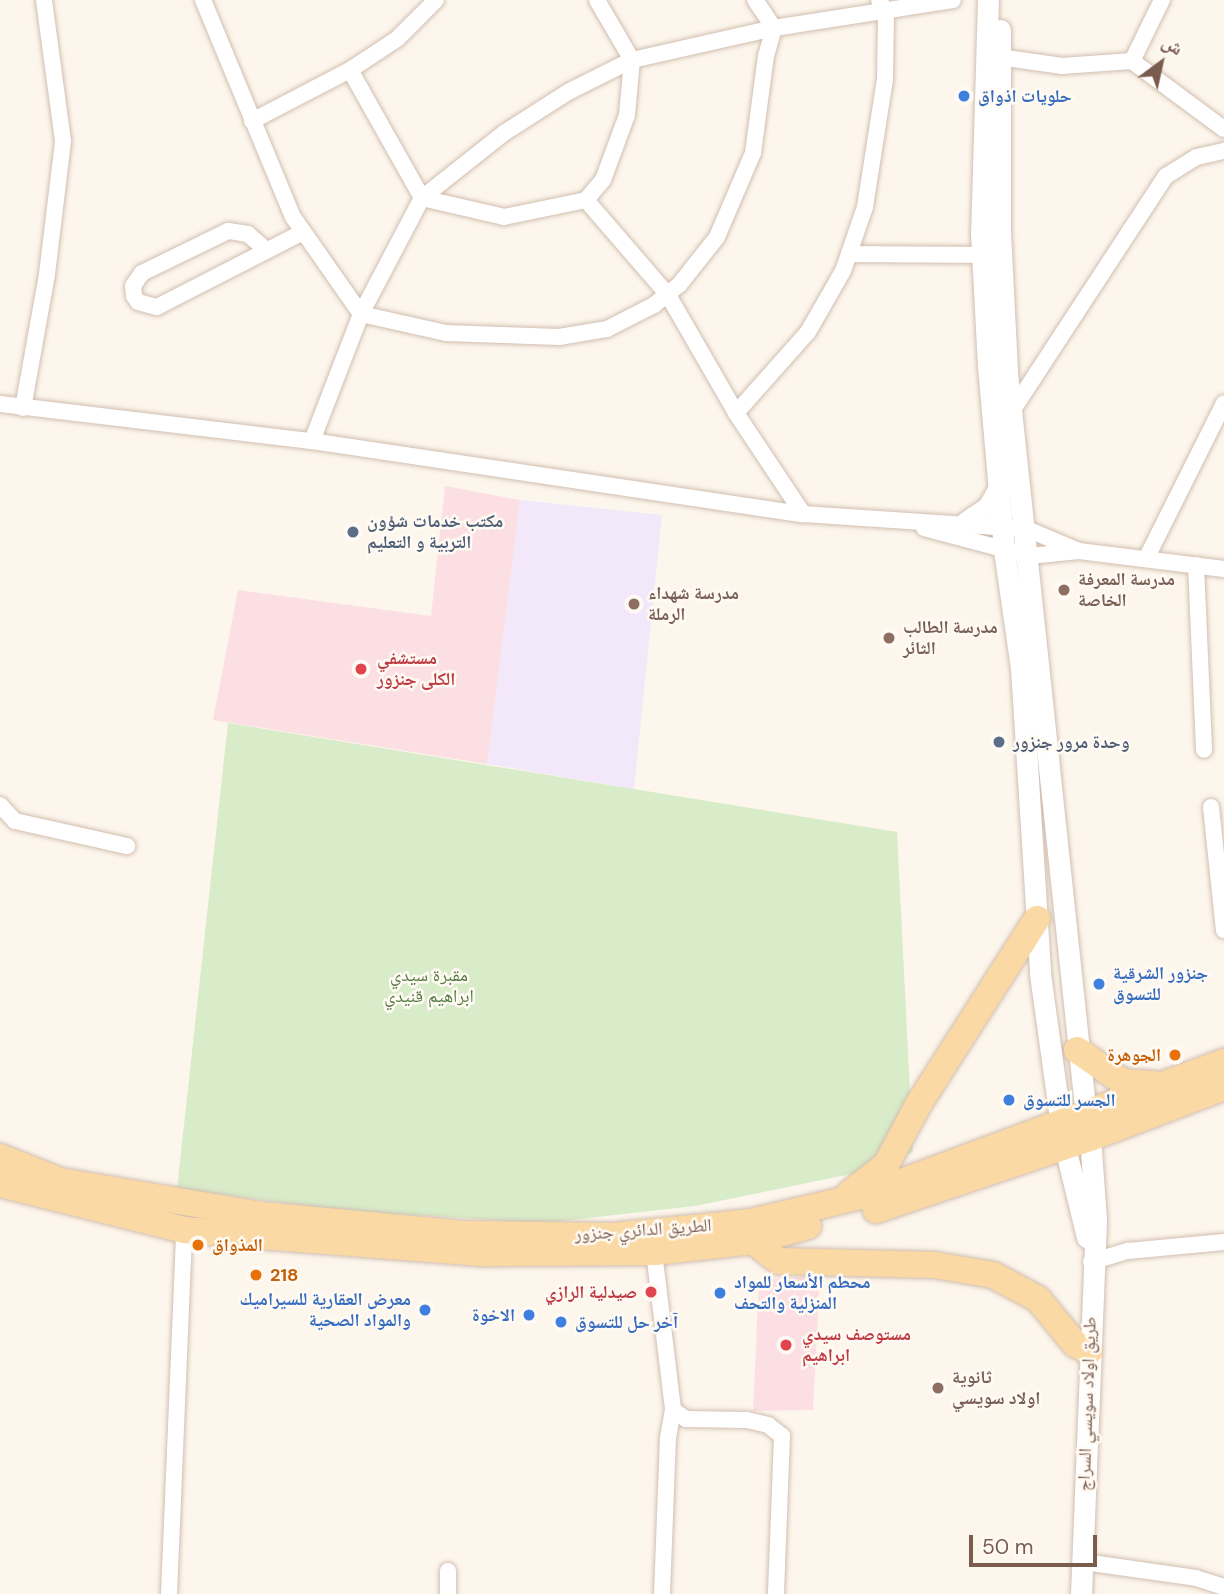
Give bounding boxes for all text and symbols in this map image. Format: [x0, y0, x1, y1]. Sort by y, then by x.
north arrow [1126, 28, 1196, 98]
text: ش [1157, 29, 1188, 61]
place label: حلويات اذواق [978, 85, 1072, 107]
marker: حلويات اذواق [956, 88, 972, 104]
place label: مكتب خدمات شؤون التربية و التعليم [367, 511, 503, 554]
marker: مكتب خدمات شؤون التربية و التعليم [345, 524, 361, 540]
place label: مدرسة المعرفة الخاصة [1078, 569, 1175, 612]
marker: مدرسة المعرفة الخاصة [1056, 582, 1072, 598]
place label: مدرسة شهداء الرملة [648, 583, 739, 626]
marker: مدرسة شهداء الرملة [626, 596, 642, 612]
place label: مدرسة الطالب الثائر [903, 617, 998, 660]
marker: مدرسة الطالب الثائر [881, 630, 897, 646]
place label: مستشفي الكلى جنزور [377, 648, 455, 690]
marker: مستشفي الكلى جنزور [351, 659, 371, 679]
place label: وحدة مرور جنزور [1013, 731, 1130, 753]
marker: وحدة مرور جنزور [991, 734, 1007, 750]
place label: جنزور الشرقية للتسوق [1113, 963, 1208, 1006]
park label: مقبرة سيدي ابراهيم قنيدي [384, 965, 474, 1007]
marker: جنزور الشرقية للتسوق [1091, 976, 1107, 992]
place label: الجوهرة [1107, 1044, 1161, 1066]
marker: الجوهرة [1167, 1047, 1183, 1063]
place label: الجسر للتسوق [1023, 1089, 1116, 1111]
marker: الجسر للتسوق [1001, 1092, 1017, 1108]
street label: الطريق الدائري جنزور [574, 1214, 712, 1246]
place label: المذواق [212, 1234, 263, 1256]
marker: المذواق [190, 1237, 206, 1253]
place label: 218 [270, 1264, 298, 1286]
marker: 218 [248, 1267, 264, 1283]
place label: محطم الأسعار للمواد المنزلية والتحف [734, 1272, 871, 1314]
place label: صيدلية الرازي [545, 1281, 637, 1303]
marker: صيدلية الرازي [643, 1284, 659, 1300]
marker: محطم الأسعار للمواد المنزلية والتحف [712, 1285, 728, 1301]
place label: معرض العقارية للسيراميك والمواد الصحية [239, 1289, 411, 1332]
marker: معرض العقارية للسيراميك والمواد الصحية [417, 1302, 433, 1318]
place label: الاخوة [472, 1304, 515, 1326]
marker: الاخوة [521, 1307, 537, 1323]
place label: آخر حل للتسوق [575, 1311, 678, 1333]
marker: آخر حل للتسوق [553, 1314, 569, 1330]
street label: طريق اولاد سويسي السراج [1073, 1316, 1101, 1492]
place label: مستوصف سيدي ابراهيم [802, 1324, 911, 1366]
marker: مستوصف سيدي ابراهيم [776, 1335, 796, 1355]
place label: ثانوية اولاد سويسي [952, 1367, 1040, 1410]
marker: ثانوية اولاد سويسي [930, 1380, 946, 1396]
scale bar [972, 1520, 1100, 1564]
text: 50 m [982, 1533, 1033, 1561]

